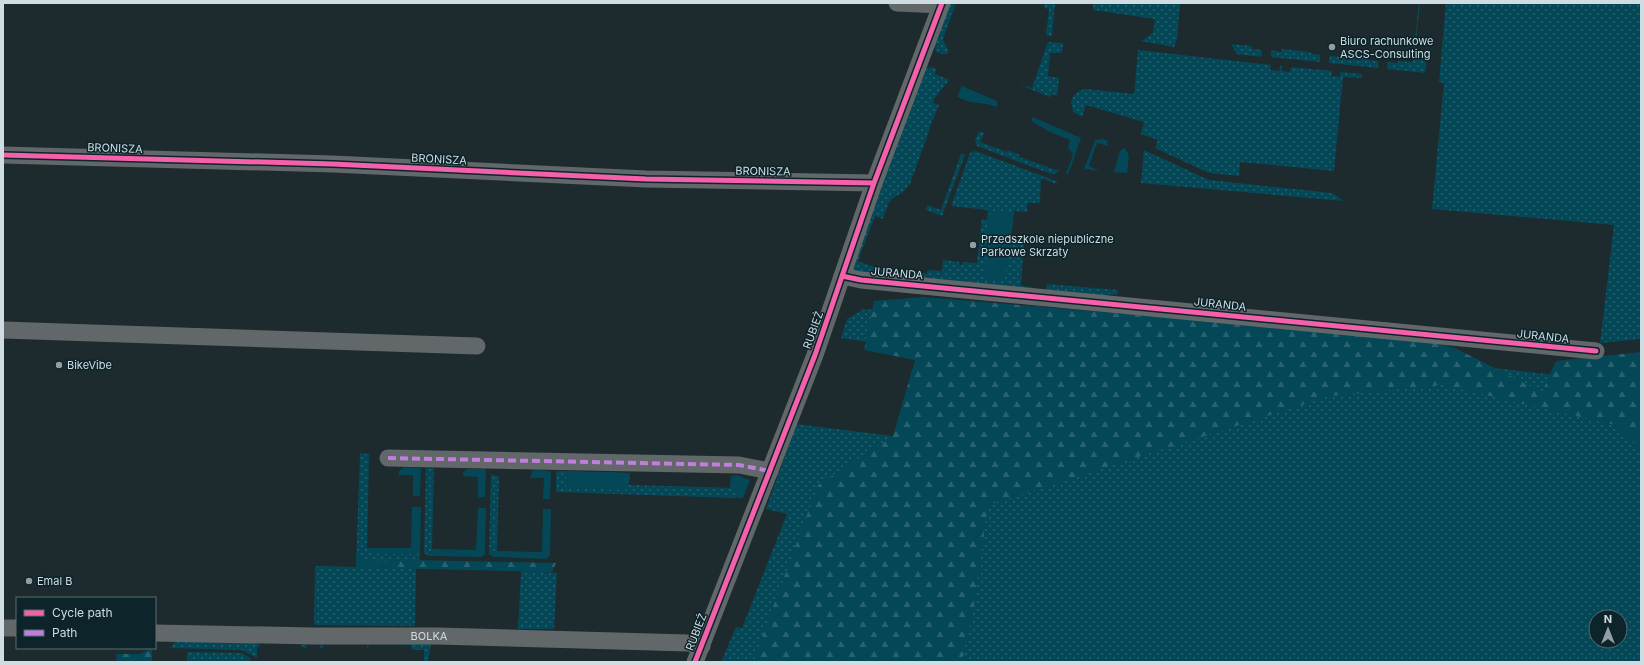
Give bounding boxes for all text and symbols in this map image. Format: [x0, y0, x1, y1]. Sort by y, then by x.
place label: Biuro rachunkowe ASCS-Consulting [1340, 34, 1434, 61]
marker: Biuro rachunkowe ASCS-Consulting [1327, 42, 1337, 52]
street label: BRONISZA [87, 140, 143, 156]
street label: BRONISZA [411, 151, 467, 167]
street label: BRONISZA [735, 164, 791, 178]
place label: Przedszkole niepubliczne Parkowe Skrzaty [981, 232, 1114, 259]
marker: Przedszkole niepubliczne Parkowe Skrzaty [968, 240, 978, 250]
street label: JURANDA [870, 264, 924, 282]
street label: JURANDA [1193, 294, 1247, 314]
street label: RUBIEŻ [800, 309, 826, 351]
street label: JURANDA [1516, 326, 1570, 346]
place label: BikeVibe [67, 358, 112, 372]
marker: BikeVibe [54, 360, 64, 370]
place label: Emal B [37, 574, 72, 588]
marker: Emal B [24, 576, 34, 586]
legend [16, 597, 156, 649]
text: Cycle path [52, 605, 113, 620]
north arrow [1588, 609, 1628, 649]
street label: RUBIEŻ [682, 611, 710, 653]
text: N [1604, 612, 1612, 626]
text: Path [52, 625, 77, 640]
street label: BOLKA [411, 629, 448, 643]

